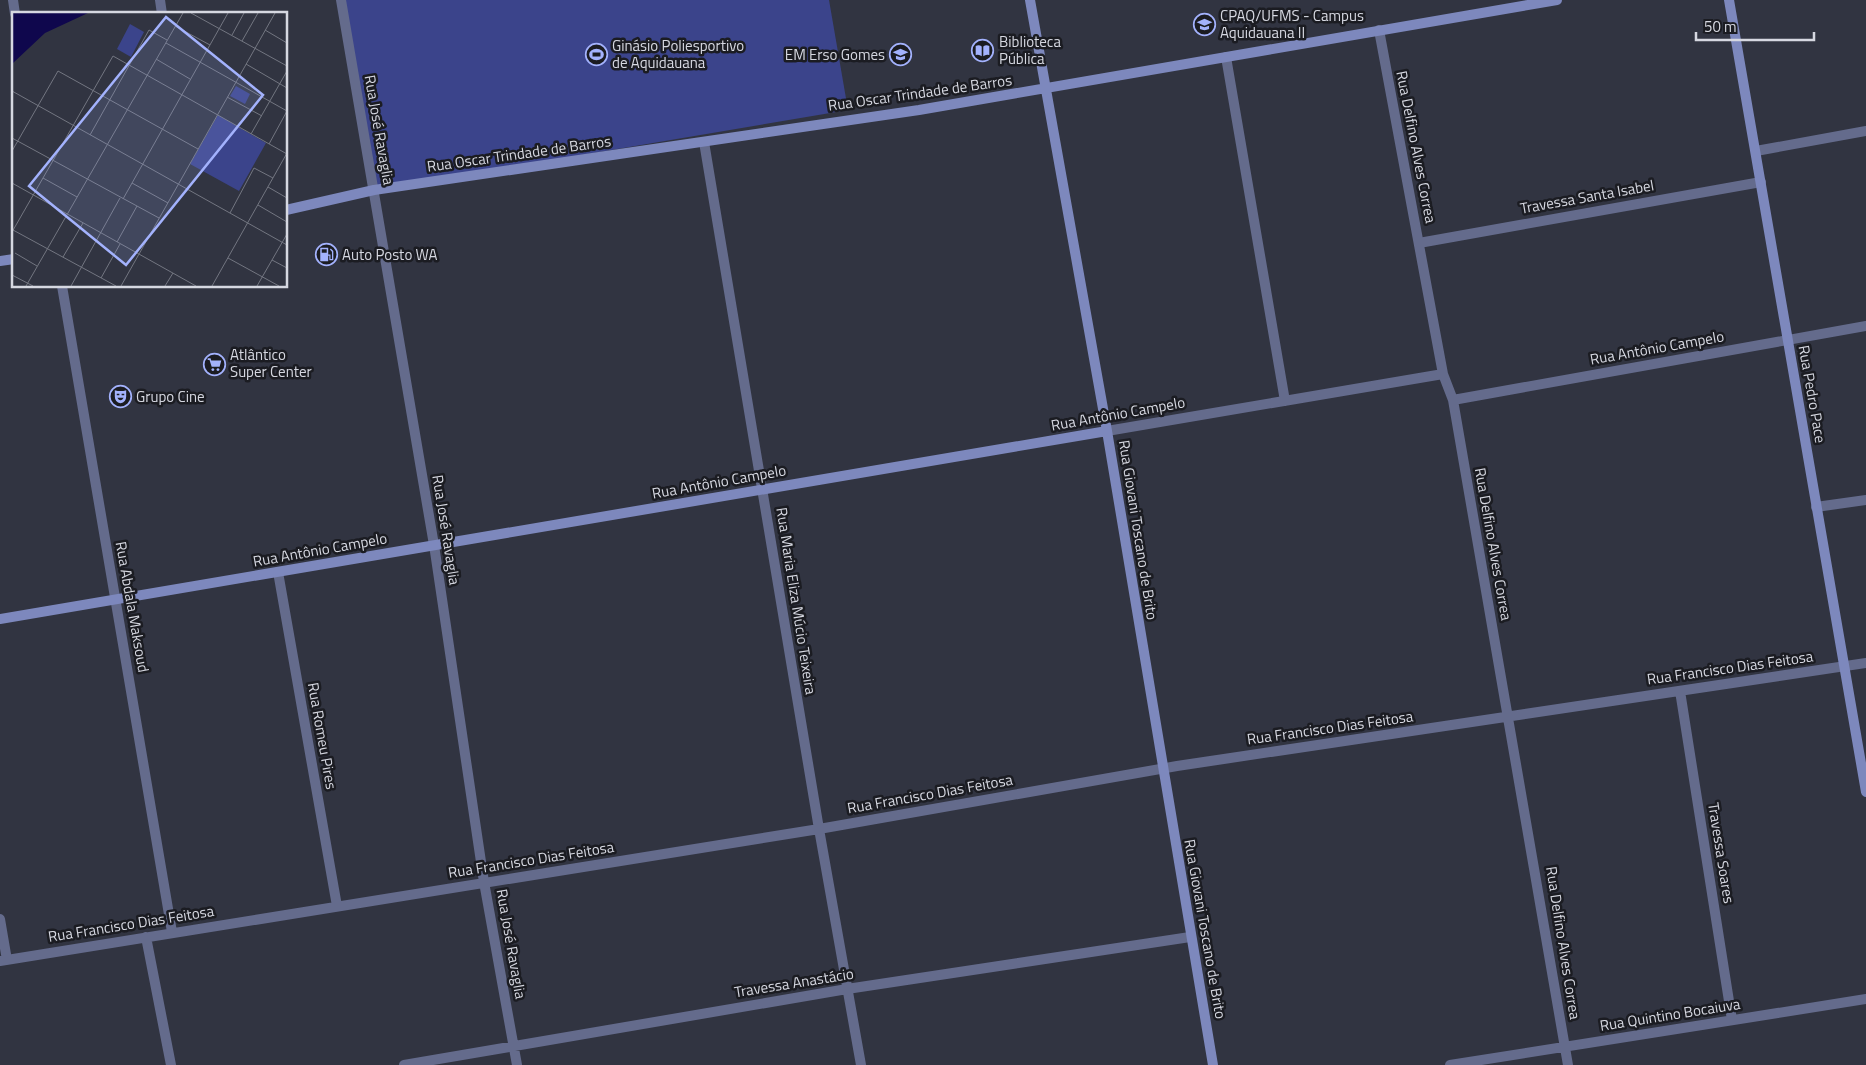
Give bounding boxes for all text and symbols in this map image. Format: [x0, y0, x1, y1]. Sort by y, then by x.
place label: CPAQ/UFMS - Campus Aquidauana II [1220, 4, 1364, 44]
scale bar [1696, 10, 1814, 42]
inset map [12, 12, 288, 288]
school or university icon: CPAQ/UFMS - Campus Aquidauana II [1192, 13, 1216, 37]
text: 50 m [1704, 15, 1737, 38]
place label: Biblioteca Pública [999, 30, 1061, 70]
place label: Ginásio Poliesportivo de Aquidauana [612, 34, 744, 74]
library icon: Biblioteca Pública [971, 39, 995, 63]
sports icon: Ginásio Poliesportivo de Aquidauana [584, 43, 608, 67]
place label: EM Erso Gomes [785, 43, 885, 66]
school or university icon: EM Erso Gomes [889, 43, 913, 67]
street label: Rua Oscar Trindade de Barros [826, 68, 1013, 117]
street label: Rua Delfino Alves Correa [1390, 69, 1443, 226]
street label: Rua José Ravaglia [359, 73, 401, 187]
street label: Rua Oscar Trindade de Barros [425, 129, 612, 178]
street label: Travessa Santa Isabel [1518, 173, 1656, 220]
fuel station icon: Auto Posto WA [314, 243, 338, 267]
place label: Auto Posto WA [342, 243, 438, 266]
street label: Rua Antônio Campelo [1588, 324, 1726, 371]
place label: Atlântico Super Center [230, 343, 312, 383]
street label: Rua Pedro Pace [1793, 343, 1832, 445]
supermarket icon: Atlântico Super Center [202, 352, 226, 376]
theatre icon: Grupo Cine [108, 385, 132, 409]
place label: Grupo Cine [136, 385, 205, 408]
street label: Rua Antônio Campelo [1049, 390, 1187, 437]
street label: Rua Giovani Toscano de Brito [1113, 438, 1164, 622]
street label: Rua Antônio Campelo [650, 458, 788, 505]
street label: Rua Delfino Alves Correa [1469, 466, 1518, 623]
street label: Rua José Ravaglia [426, 473, 467, 587]
street label: Rua Maria Eliza Múcio Teixeira [770, 506, 823, 697]
street label: Rua Antônio Campelo [251, 526, 389, 573]
street label: Rua Abdala Maksoud [110, 540, 155, 674]
street label: Rua Francisco Dias Feitosa [1645, 644, 1815, 691]
street label: Rua Romeu Pires [302, 681, 343, 791]
street label: Rua Francisco Dias Feitosa [1245, 704, 1415, 751]
street label: Rua Francisco Dias Feitosa [845, 768, 1015, 819]
street label: Travessa Soares [1702, 801, 1741, 905]
street label: Rua Francisco Dias Feitosa [446, 835, 616, 884]
street label: Rua Giovani Toscano de Brito [1178, 837, 1233, 1021]
street label: Rua Delfino Alves Correa [1540, 865, 1587, 1022]
street label: Rua José Ravaglia [491, 887, 533, 1001]
street label: Rua Francisco Dias Feitosa [46, 899, 216, 948]
street label: Travessa Anastácio [733, 962, 855, 1003]
street label: Rua Quintino Bocaiuva [1598, 992, 1742, 1037]

